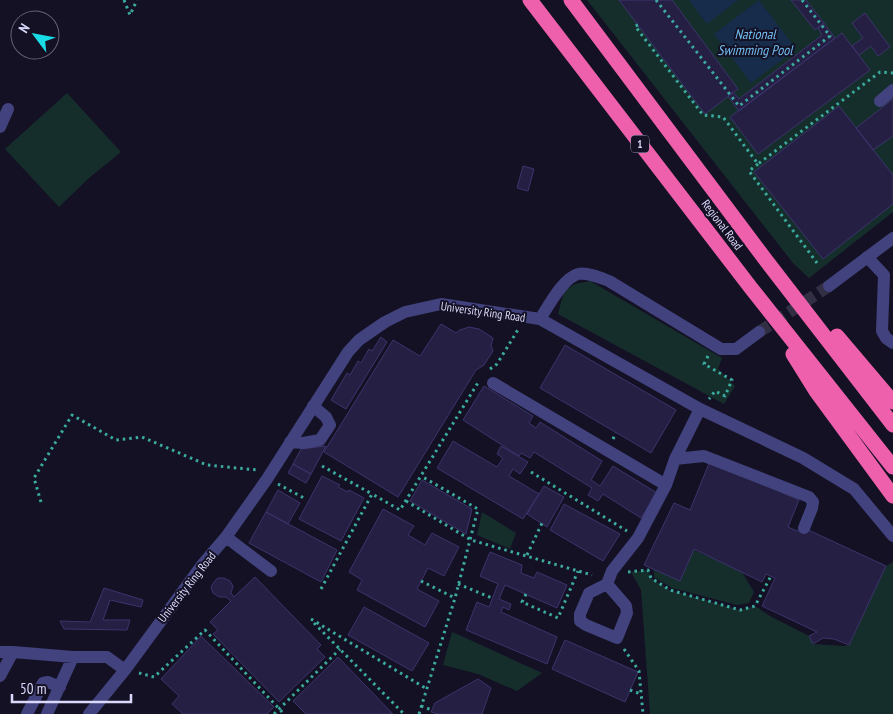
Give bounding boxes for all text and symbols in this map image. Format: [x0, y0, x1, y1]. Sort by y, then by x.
north arrow [10, 10, 60, 60]
text: N [14, 20, 34, 36]
water label: National Swimming Pool [718, 25, 794, 59]
road number: 1 [631, 136, 649, 152]
street label: Regional Road [699, 197, 746, 253]
street label: University Ring Road [440, 298, 526, 325]
street label: University Ring Road [154, 548, 219, 625]
scale bar [12, 672, 131, 704]
text: 50 m [20, 679, 46, 698]

